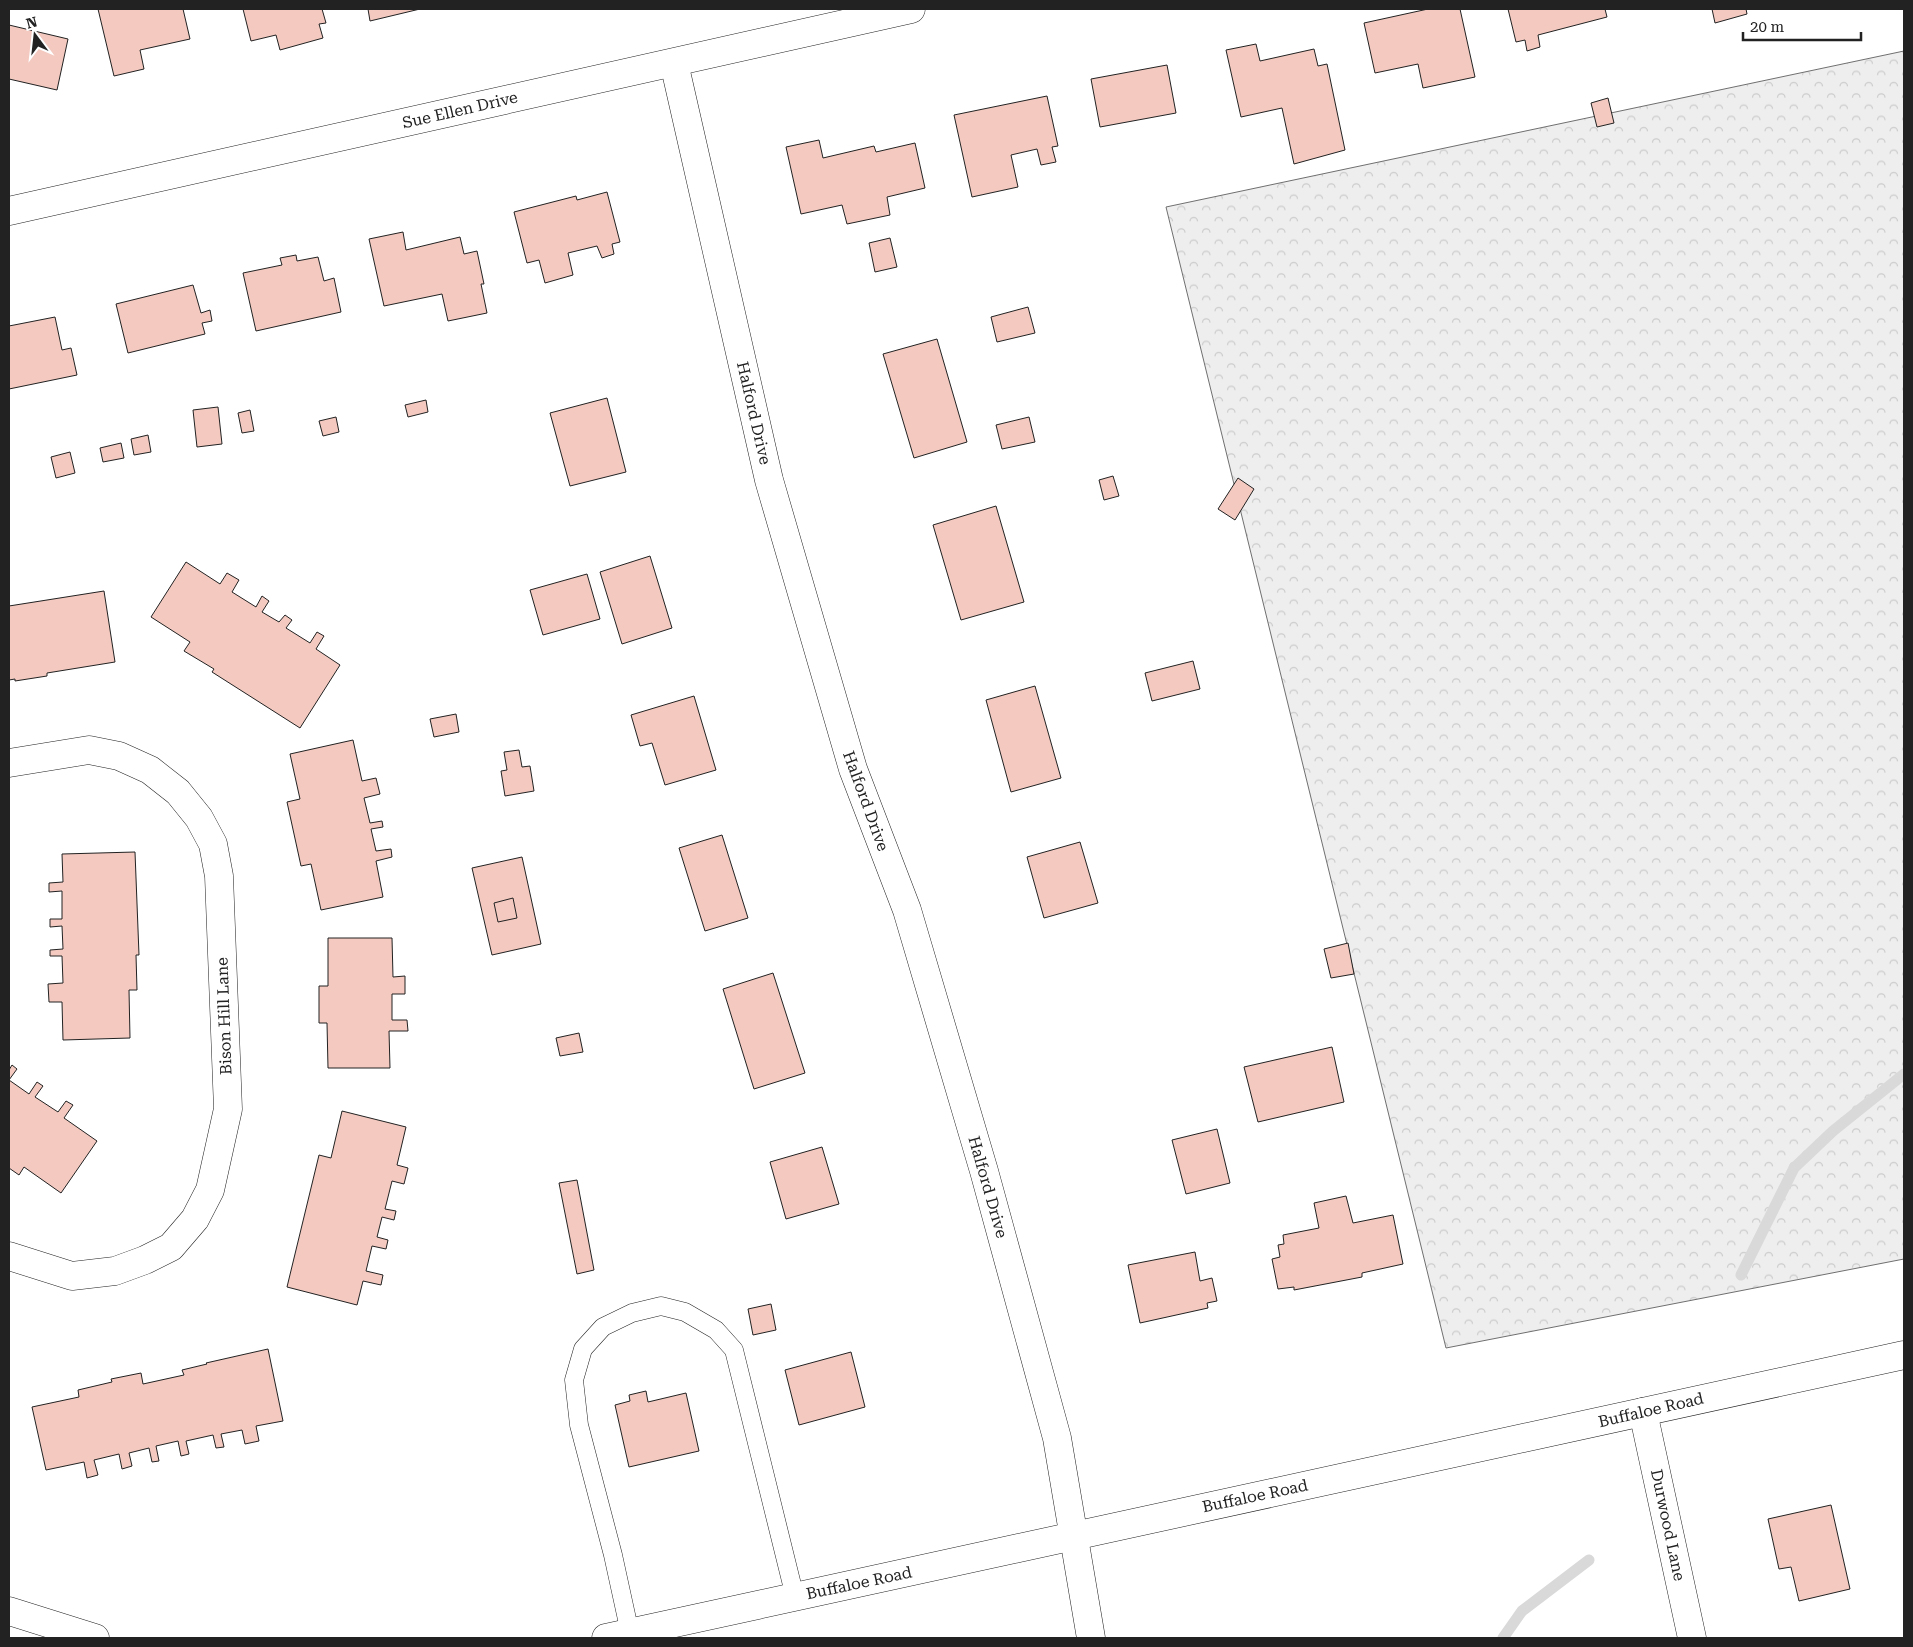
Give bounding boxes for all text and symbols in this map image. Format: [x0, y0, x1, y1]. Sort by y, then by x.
north arrow [10, 10, 60, 60]
scale bar [1743, 10, 1860, 42]
text: N [24, 13, 39, 32]
text: 20 m [1750, 18, 1785, 36]
street label: Sue Ellen Drive [400, 87, 520, 133]
street label: Halford Drive [733, 360, 775, 467]
street label: Halford Drive [839, 748, 893, 854]
street label: Bison Hill Lane [212, 957, 236, 1075]
street label: Halford Drive [964, 1134, 1012, 1240]
street label: Buffaloe Road [1596, 1389, 1706, 1431]
street label: Durwood Lane [1647, 1467, 1689, 1583]
street label: Buffaloe Road [1200, 1476, 1310, 1516]
street label: Buffaloe Road [804, 1563, 914, 1603]

